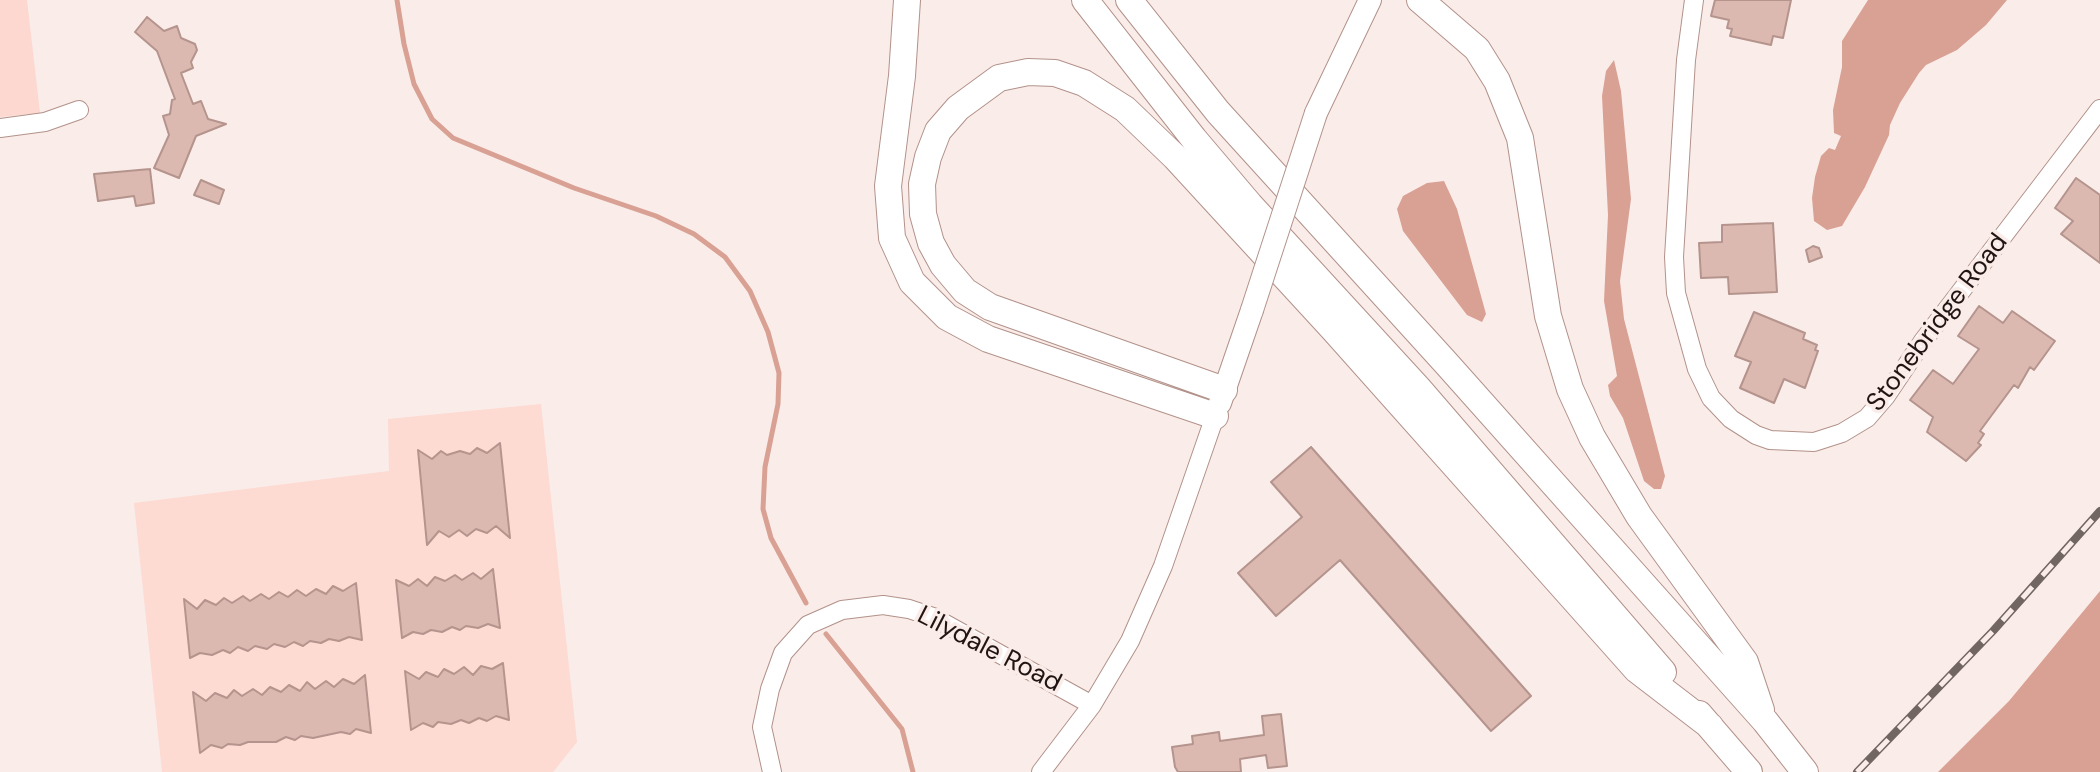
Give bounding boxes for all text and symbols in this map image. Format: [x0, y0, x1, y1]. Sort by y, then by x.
street label: Stonebridge Road [1861, 228, 2015, 418]
street label: Lilydale Road [912, 600, 1066, 700]

